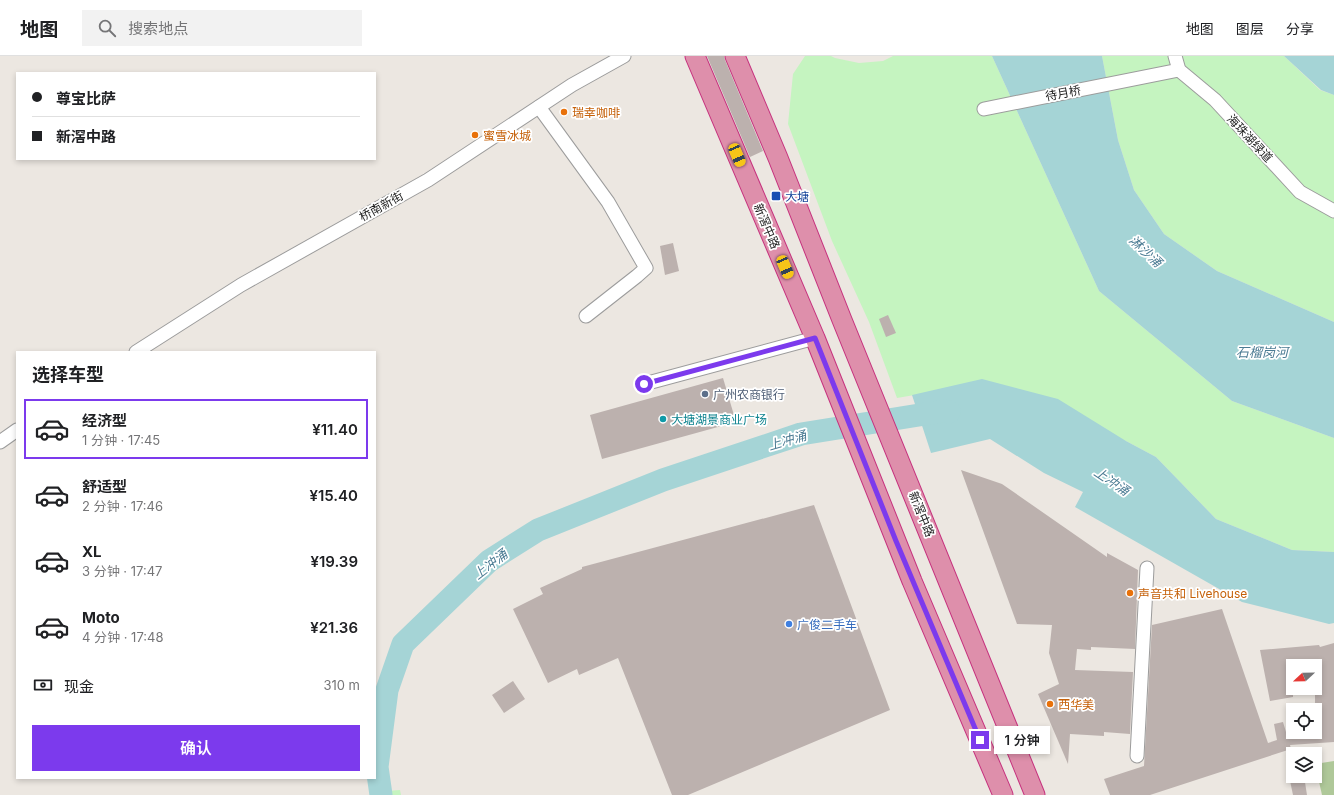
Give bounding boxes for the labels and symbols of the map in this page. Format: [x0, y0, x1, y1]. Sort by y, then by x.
street label: 待月桥 [1044, 82, 1082, 104]
place label: 瑞幸咖啡 [572, 105, 620, 120]
marker: 瑞幸咖啡 [559, 107, 569, 117]
street label: 海珠湖绿道 [1224, 111, 1276, 165]
place label: 蜜雪冰城 [483, 128, 531, 143]
marker: 蜜雪冰城 [470, 130, 480, 140]
car [727, 142, 747, 168]
street label: 桥南新街 [356, 188, 406, 224]
place label: 大塘 [785, 189, 809, 204]
marker: 大塘 [770, 190, 782, 202]
street label: 新滘中路 [751, 201, 783, 251]
water label: 淋沙涌 [1126, 232, 1167, 272]
car [775, 254, 795, 280]
water label: 石榴岗河 [1236, 344, 1291, 360]
route start [635, 375, 653, 393]
place label: 广州农商银行 [713, 387, 785, 402]
marker: 广州农商银行 [700, 389, 710, 399]
place label: 大塘湖景商业广场 [671, 412, 767, 427]
marker: 大塘湖景商业广场 [658, 414, 668, 424]
water label: 上冲涌 [766, 426, 810, 453]
water label: 上冲涌 [1091, 463, 1134, 500]
street label: 新滘中路 [906, 489, 938, 539]
water label: 上冲涌 [470, 544, 512, 582]
place label: 声音共和 Livehouse [1138, 586, 1247, 601]
marker: 声音共和 Livehouse [1125, 588, 1135, 598]
place label: 广俊二手车 [797, 617, 857, 632]
marker: 广俊二手车 [784, 619, 794, 629]
north arrow [1286, 659, 1322, 695]
place label: 西华美 [1058, 697, 1094, 712]
marker: 西华美 [1045, 699, 1055, 709]
callout: 1 分钟 [994, 726, 1050, 754]
route end [971, 731, 989, 749]

